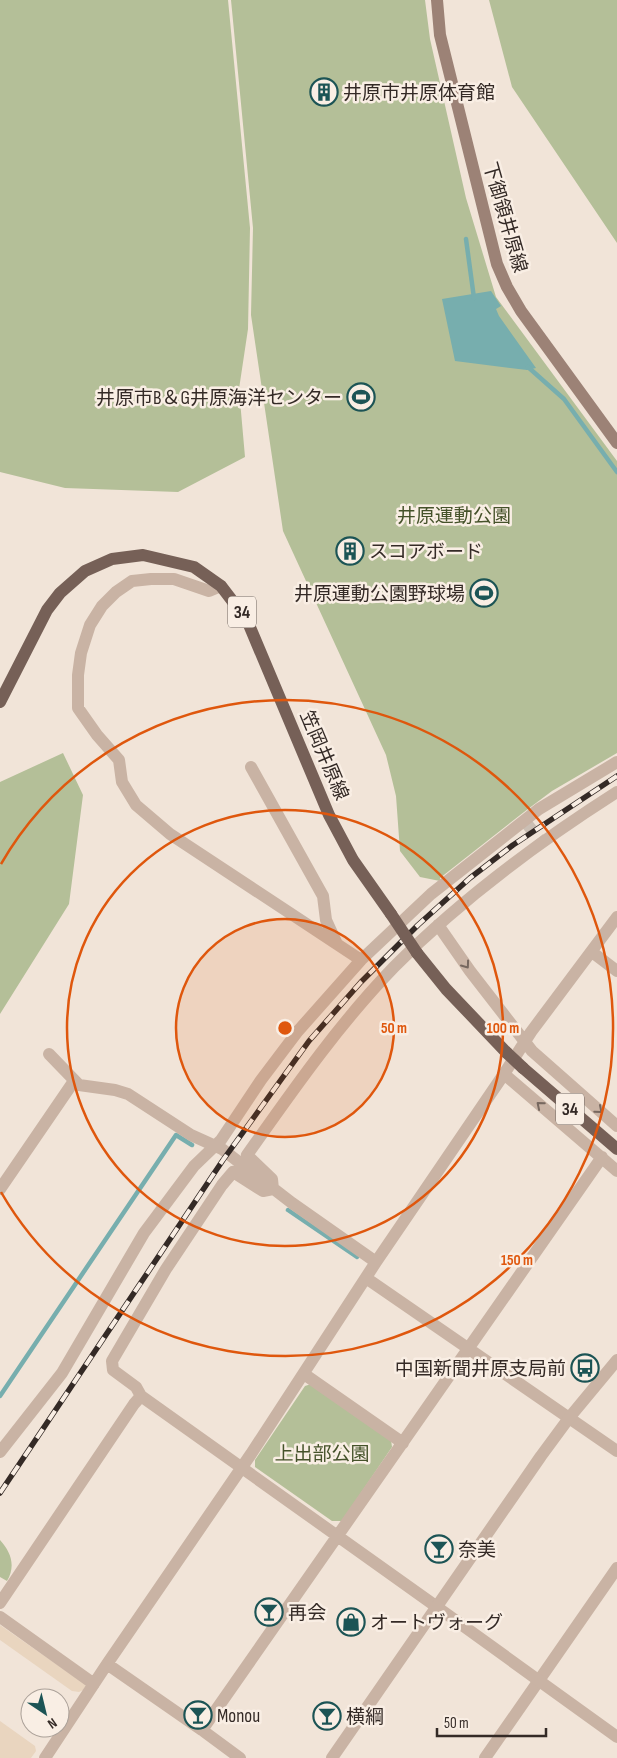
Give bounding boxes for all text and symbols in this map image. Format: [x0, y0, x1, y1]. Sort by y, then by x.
building icon: 井原市井原体育館 [309, 77, 339, 107]
place label: 井原市井原体育館 [343, 82, 495, 105]
street label: 下御領井原線 [478, 159, 531, 275]
sports icon: 井原市B＆G井原海洋センター [346, 382, 376, 412]
place label: 井原市B＆G井原海洋センター [96, 387, 342, 410]
park label: 井原運動公園 [397, 505, 511, 528]
building icon: スコアボード [335, 536, 365, 566]
place label: スコアボード [369, 541, 483, 564]
sports icon: 井原運動公園野球場 [469, 578, 499, 608]
place label: 井原運動公園野球場 [294, 583, 465, 606]
road number: 34 [228, 596, 256, 628]
street label: 笠岡井原線 [294, 707, 353, 804]
one-way arrow [460, 959, 469, 969]
centre of rings [276, 1019, 294, 1037]
text: 50 m [381, 1019, 407, 1038]
text: 100 m [487, 1019, 519, 1038]
road number: 34 [556, 1094, 584, 1124]
one-way arrow [537, 1102, 546, 1110]
one-way arrow [593, 1105, 602, 1114]
text: 150 m [501, 1251, 533, 1270]
bus stop icon: 中国新聞井原支局前 [570, 1353, 600, 1383]
place label: 中国新聞井原支局前 [395, 1358, 566, 1381]
park label: 上出部公園 [274, 1443, 370, 1466]
bar icon: 奈美 [424, 1534, 454, 1564]
place label: 奈美 [458, 1539, 496, 1562]
bar icon: 再会 [254, 1597, 284, 1627]
place label: 再会 [288, 1602, 326, 1625]
shop icon: オートヴォーグ [336, 1607, 366, 1637]
place label: オートヴォーグ [370, 1612, 503, 1635]
north arrow [20, 1688, 70, 1738]
bar icon: Monou [183, 1700, 213, 1730]
bar icon: 横綱 [312, 1701, 342, 1731]
place label: Monou [217, 1705, 260, 1728]
place label: 横綱 [346, 1706, 384, 1729]
scale bar [437, 1706, 546, 1738]
text: N [44, 1714, 60, 1732]
text: 50 m [444, 1714, 469, 1733]

